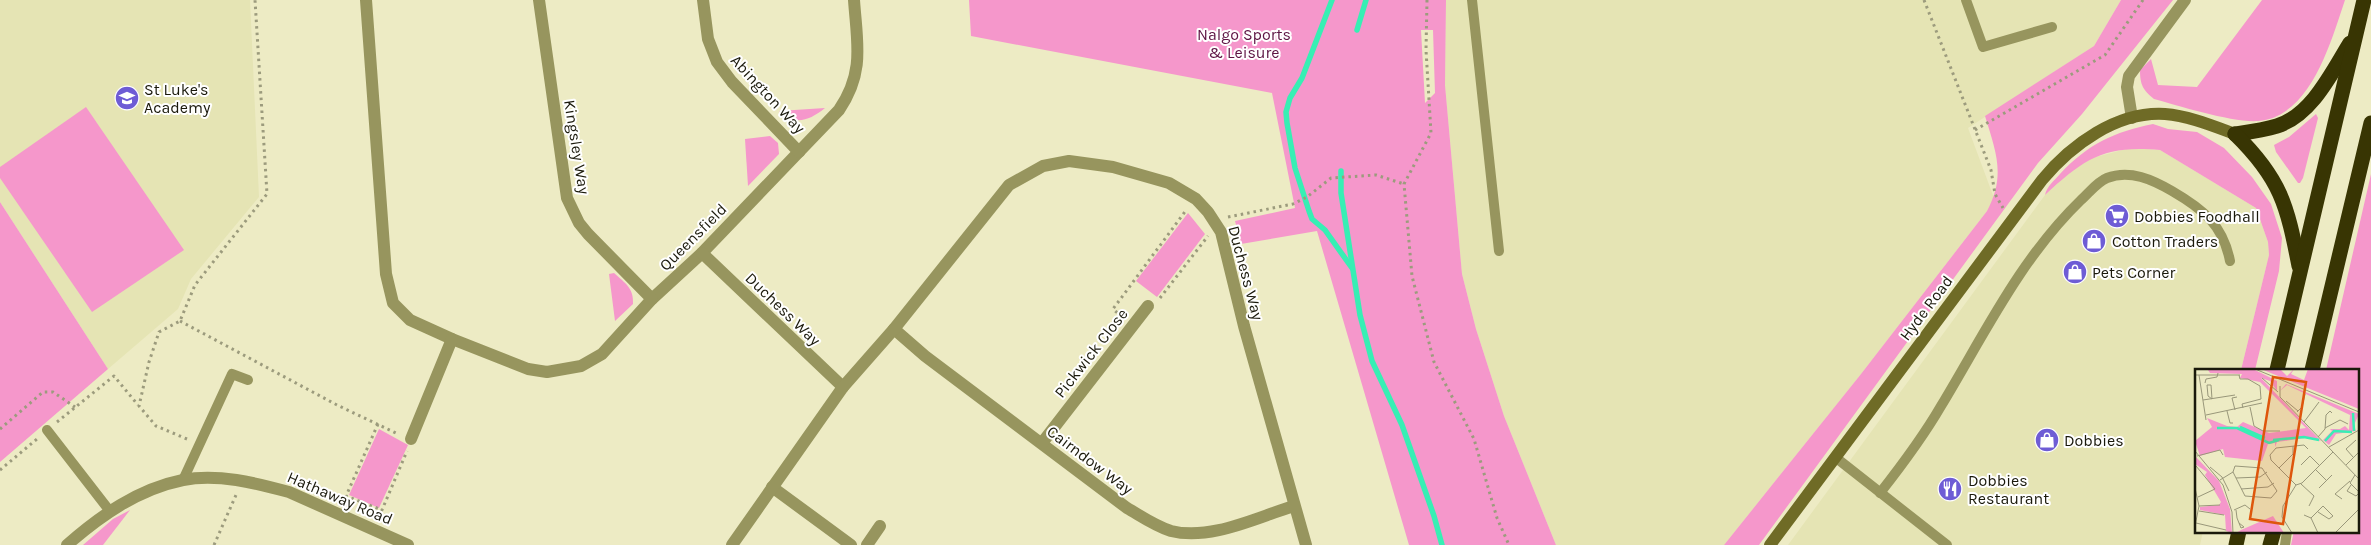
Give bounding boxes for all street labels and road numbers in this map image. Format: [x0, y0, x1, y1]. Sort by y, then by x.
street label: Abington Way [727, 51, 810, 138]
street label: Kingsley Way [560, 98, 594, 196]
street label: Queensfield [656, 200, 730, 274]
street label: Duchess Way [1224, 224, 1268, 323]
street label: Duchess Way [741, 268, 825, 350]
street label: Hyde Road [1895, 272, 1957, 344]
street label: Pickwick Close [1050, 305, 1132, 401]
street label: Cairndow Way [1043, 422, 1137, 499]
street label: Hathaway Road [285, 467, 395, 529]

